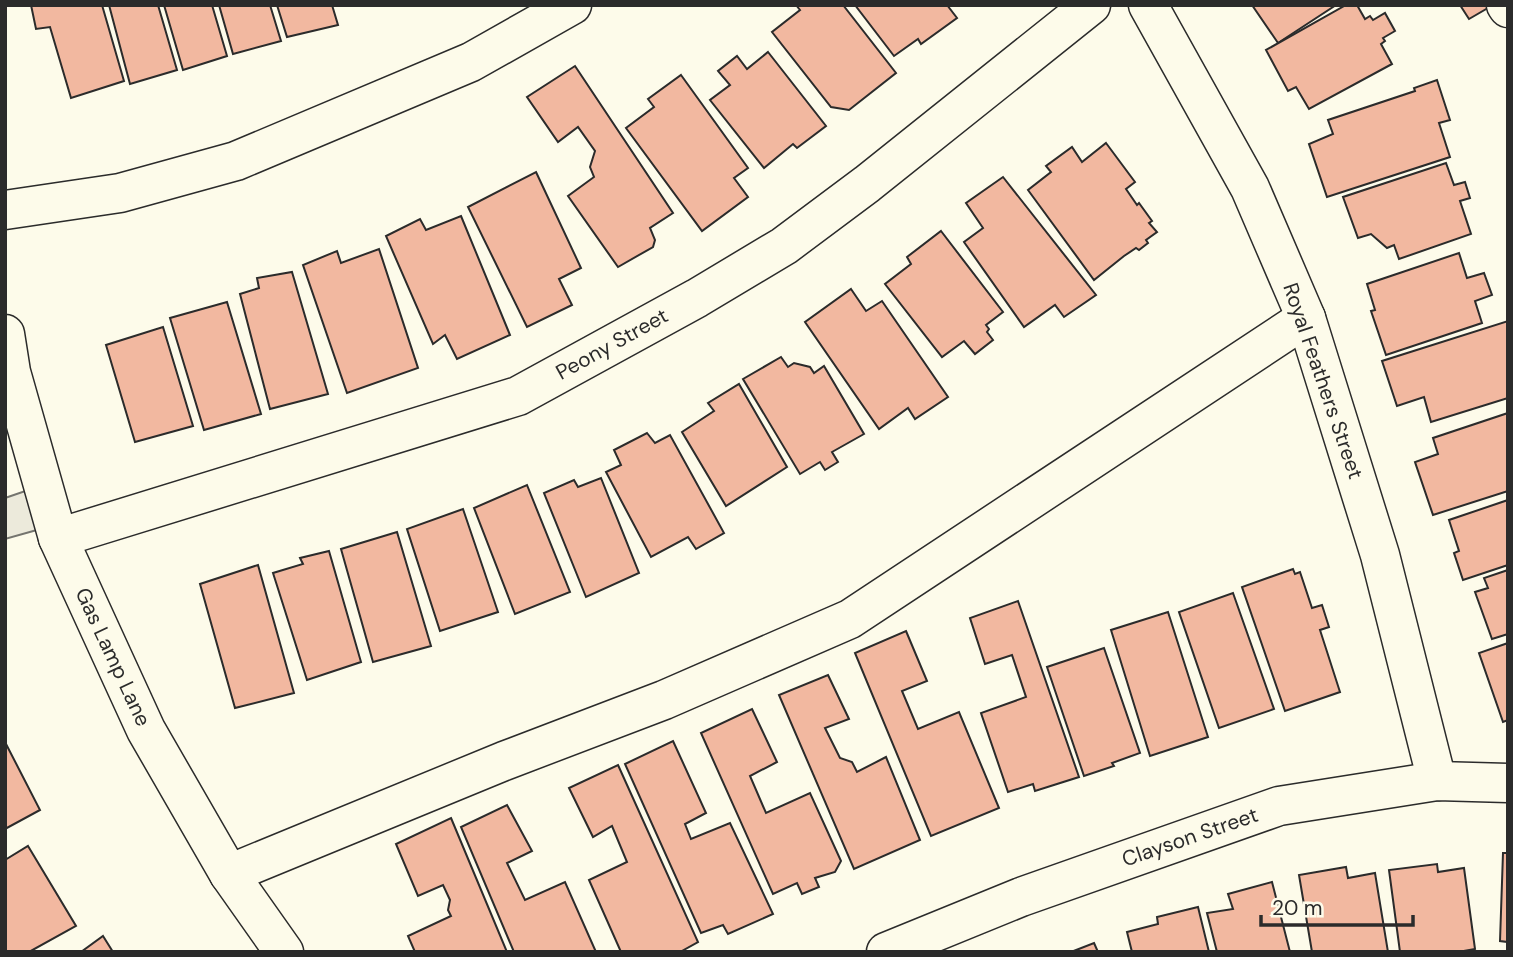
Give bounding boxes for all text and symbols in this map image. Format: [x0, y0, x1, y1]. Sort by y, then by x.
street label: Royal Feathers Street [1276, 279, 1370, 483]
street label: Peony Street [551, 302, 673, 386]
street label: Gas Lamp Lane [69, 583, 157, 731]
street label: Clayson Street [1118, 801, 1262, 873]
scale bar [1261, 884, 1413, 928]
text: 20 m [1272, 894, 1323, 922]

